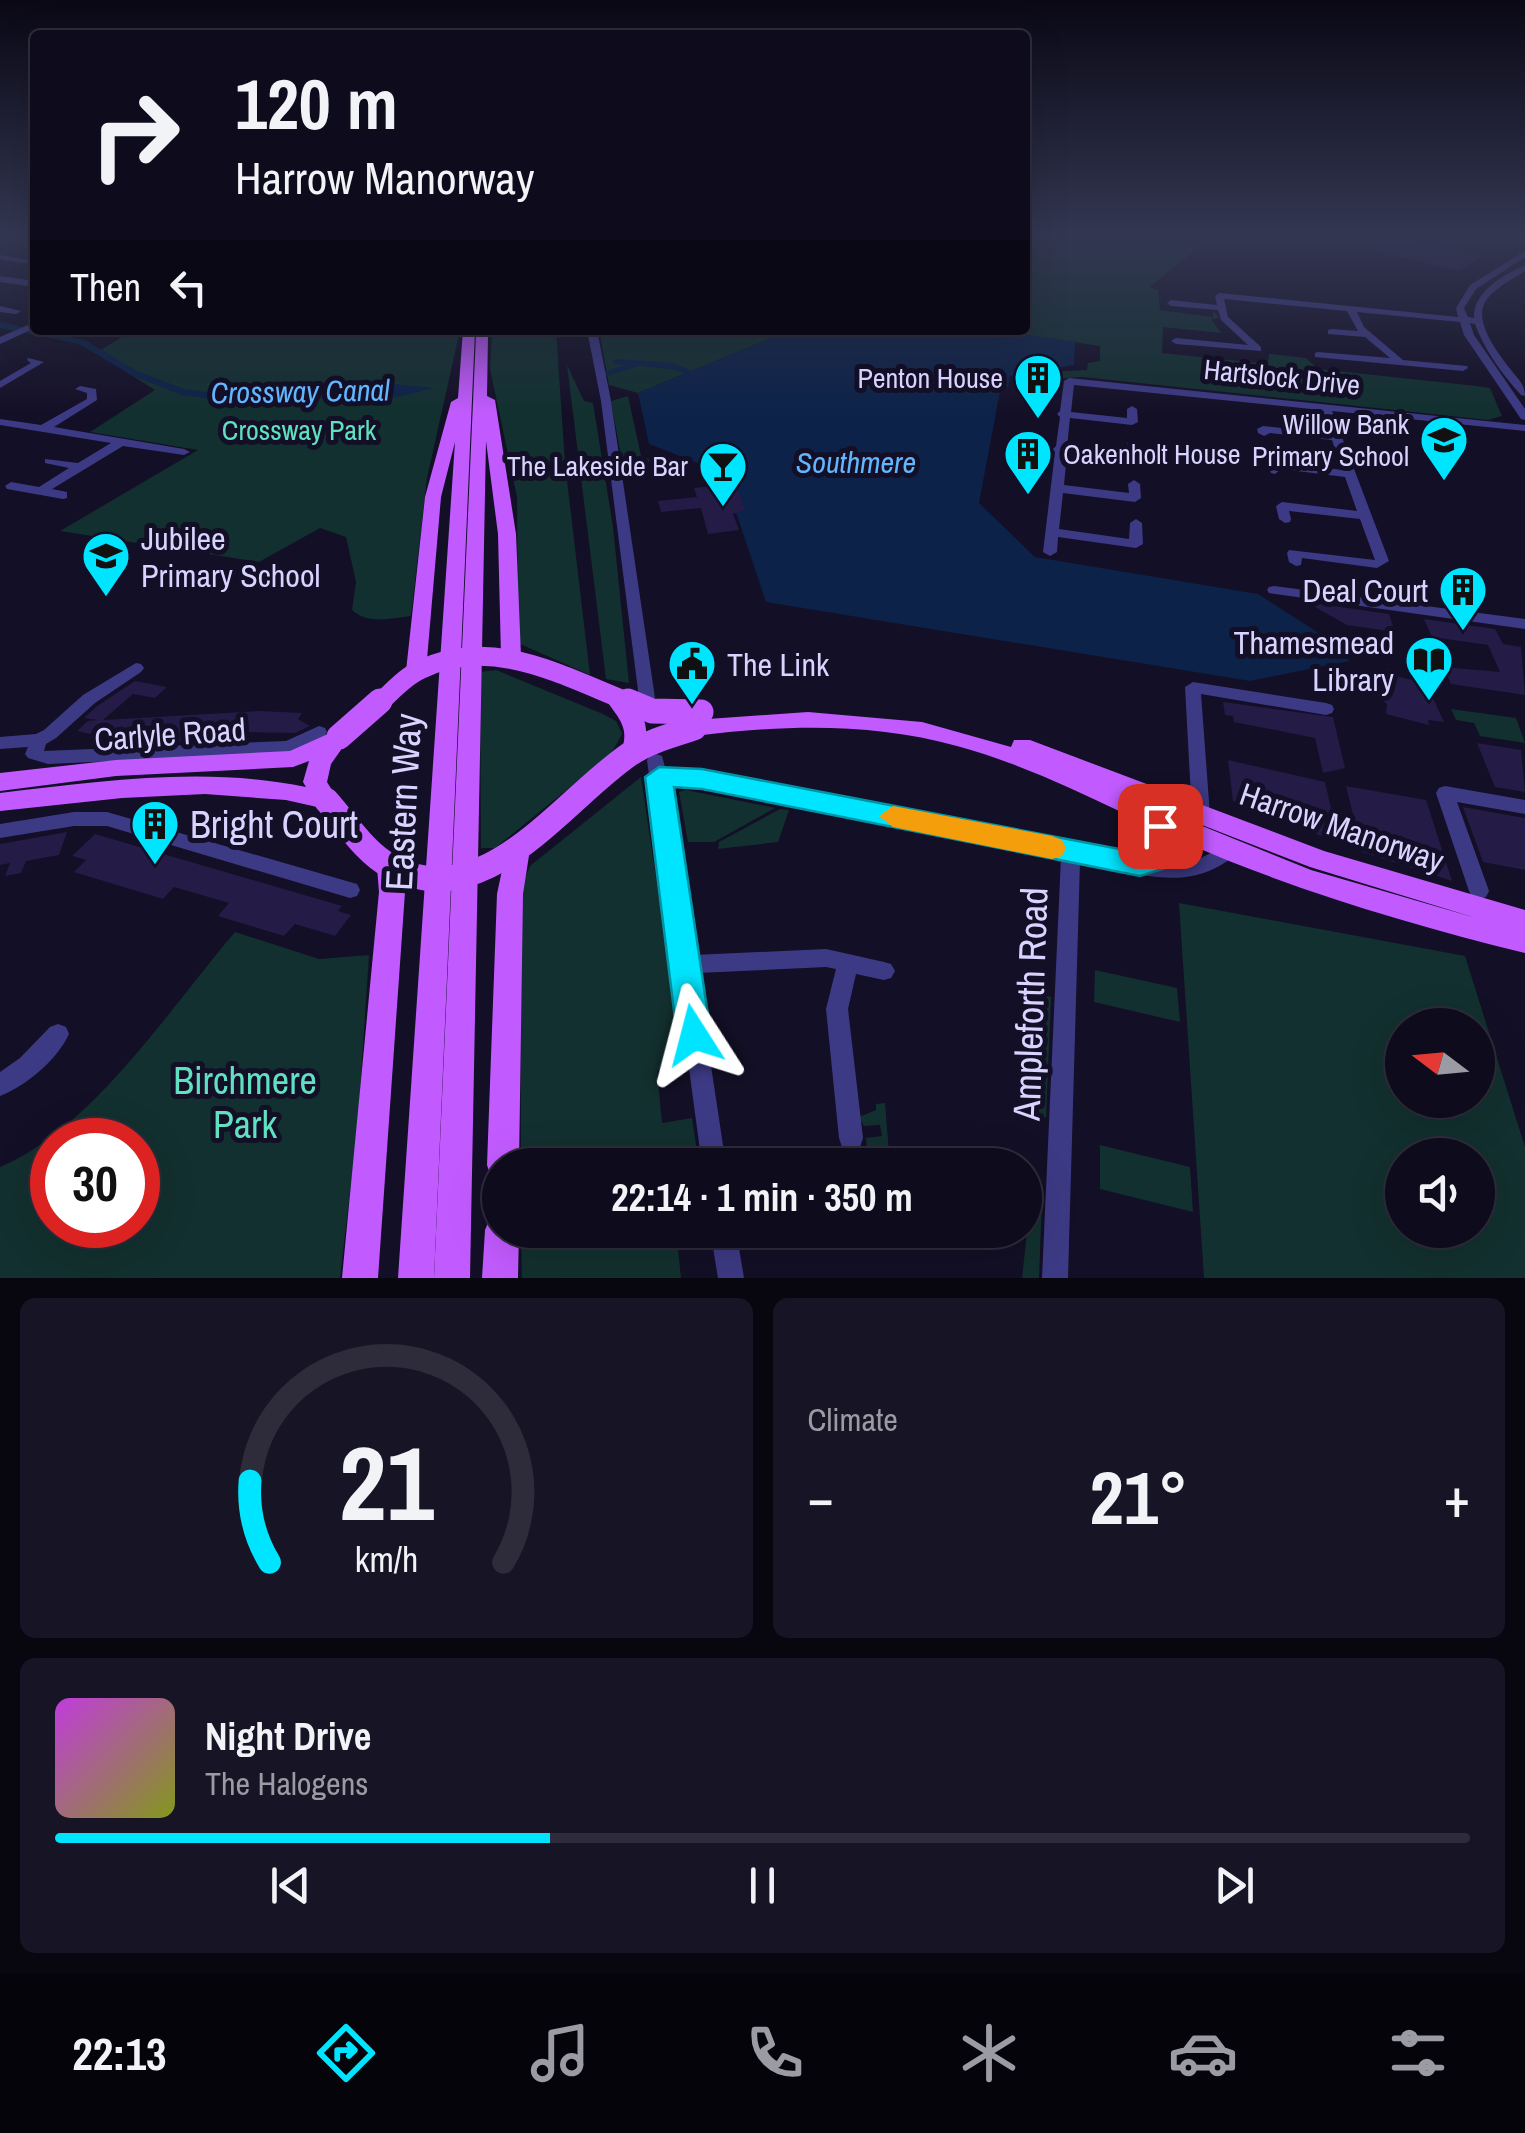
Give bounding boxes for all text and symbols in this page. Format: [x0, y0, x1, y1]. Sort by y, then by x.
text: 120 m [235, 57, 398, 151]
icon: right [70, 70, 200, 200]
text: Harrow Manorway [235, 147, 534, 208]
icon: left [161, 260, 216, 315]
text: Then [70, 262, 141, 313]
street label: Hartslock Drive [1202, 350, 1362, 404]
building icon: Penton House [1012, 352, 1064, 420]
place label: Penton House [857, 359, 1003, 397]
water label: Crossway Canal [210, 369, 390, 413]
place label: Willow Bank Primary School [1252, 405, 1410, 475]
park label: Crossway Park [222, 411, 377, 449]
school or university icon: Willow Bank Primary School [1418, 414, 1470, 482]
building icon: Oakenholt House [1002, 428, 1054, 496]
place label: Oakenholt House [1063, 435, 1240, 473]
bar icon: The Lakeside Bar [697, 440, 749, 508]
water label: Southmere [796, 442, 916, 482]
place label: The Lakeside Bar [507, 447, 688, 485]
place label: Jubilee Primary School [141, 517, 320, 597]
school or university icon: Jubilee Primary School [80, 530, 132, 598]
building icon: Deal Court [1437, 564, 1489, 632]
place label: Deal Court [1303, 569, 1428, 612]
place label: Thamesmead Library [1234, 621, 1394, 701]
library icon: Thamesmead Library [1403, 634, 1455, 702]
public building icon: The Link [666, 638, 718, 706]
place label: The Link [727, 643, 830, 686]
street label: Carlyle Road [93, 707, 247, 761]
street label: Eastern Way [373, 712, 433, 892]
street label: Harrow Manorway [1234, 772, 1450, 882]
pin [1118, 784, 1203, 869]
building icon: Bright Court [129, 798, 181, 866]
place label: Bright Court [190, 799, 358, 850]
icon: arrive [1133, 799, 1188, 854]
street label: Ampleforth Road [1000, 886, 1060, 1123]
position arrow [642, 983, 746, 1087]
north arrow [1385, 1008, 1495, 1118]
map controls [1385, 1008, 1495, 1248]
park label: Birchmere Park [173, 1055, 317, 1150]
speed limit sign: 30 [30, 1118, 160, 1248]
button: sound [1385, 1138, 1495, 1248]
text: 22:14 · 1 min · 350 m [611, 1172, 913, 1223]
text: Climate [808, 1398, 898, 1441]
text: 21 [339, 1412, 434, 1552]
text: 21° [1090, 1446, 1188, 1547]
text: − [808, 1460, 834, 1534]
text: + [1444, 1460, 1470, 1534]
text: km/h [354, 1535, 418, 1583]
text: Night Drive [205, 1711, 371, 1762]
text: The Halogens [205, 1762, 368, 1805]
icon: previous [263, 1858, 318, 1913]
icon: pause [735, 1858, 790, 1913]
icon: next [1207, 1858, 1262, 1913]
icon: directions [311, 2018, 381, 2088]
icon: music [525, 2018, 595, 2088]
icon: phone [740, 2018, 810, 2088]
icon: climate [954, 2018, 1024, 2088]
icon: car [1168, 2018, 1238, 2088]
icon: filters [1383, 2018, 1453, 2088]
text: 22:13 [72, 2023, 167, 2084]

